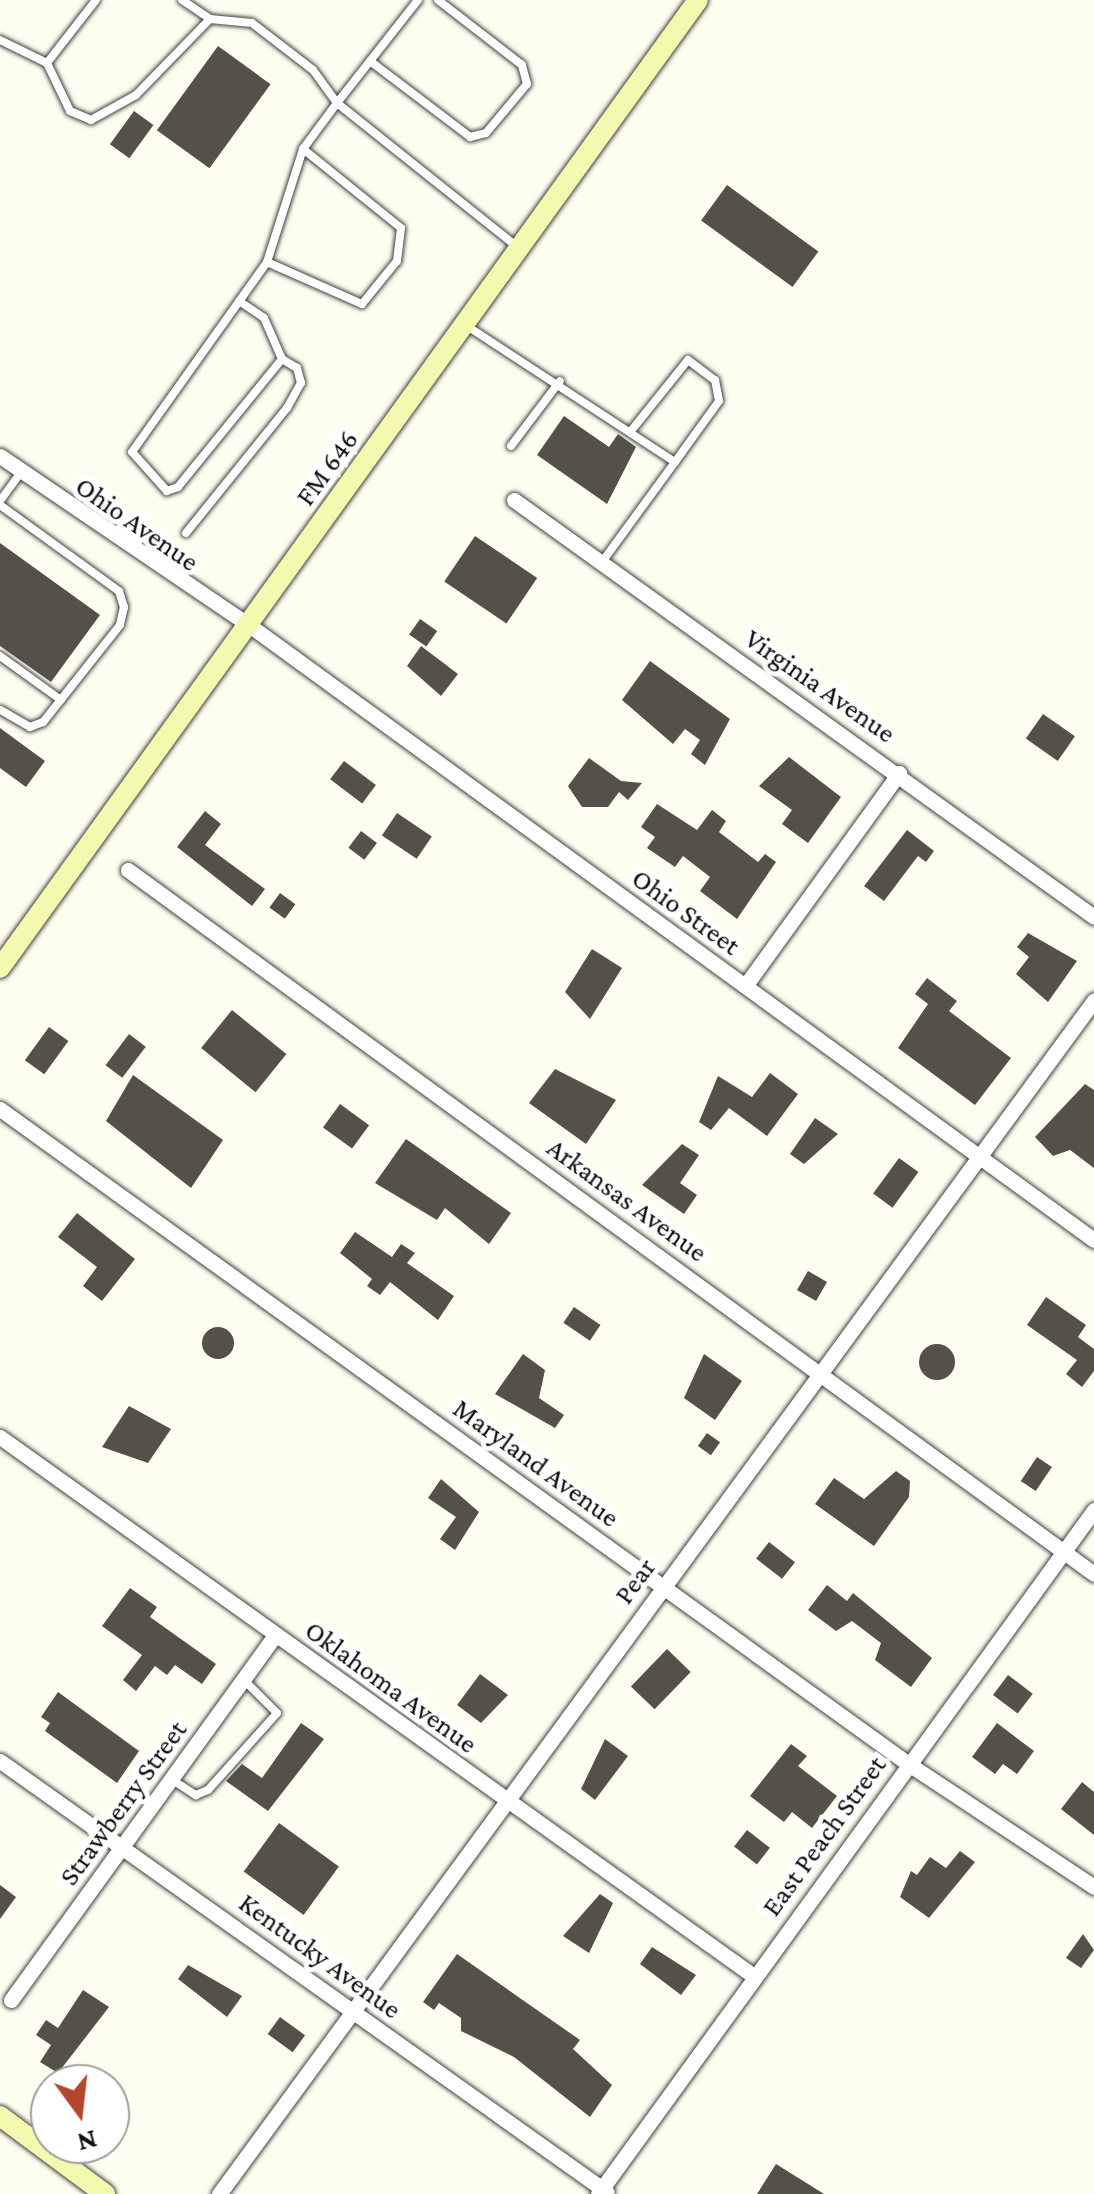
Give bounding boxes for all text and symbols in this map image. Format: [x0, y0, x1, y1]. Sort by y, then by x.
street label: FM 646 [288, 424, 366, 512]
street label: Ohio Avenue [69, 469, 205, 579]
street label: Virginia Avenue [738, 622, 902, 750]
street label: Ohio Street [625, 861, 747, 963]
street label: Arkansas Avenue [540, 1131, 714, 1269]
street label: Maryland Avenue [446, 1392, 626, 1534]
street label: Pear [607, 1551, 663, 1611]
street label: Oklahoma Avenue [298, 1613, 484, 1761]
street label: Strawberry Street [52, 1714, 194, 1892]
street label: East Peach Street [755, 1749, 893, 1923]
street label: Kentucky Avenue [232, 1886, 408, 2026]
north arrow [30, 2064, 130, 2164]
text: N [74, 2124, 101, 2159]

